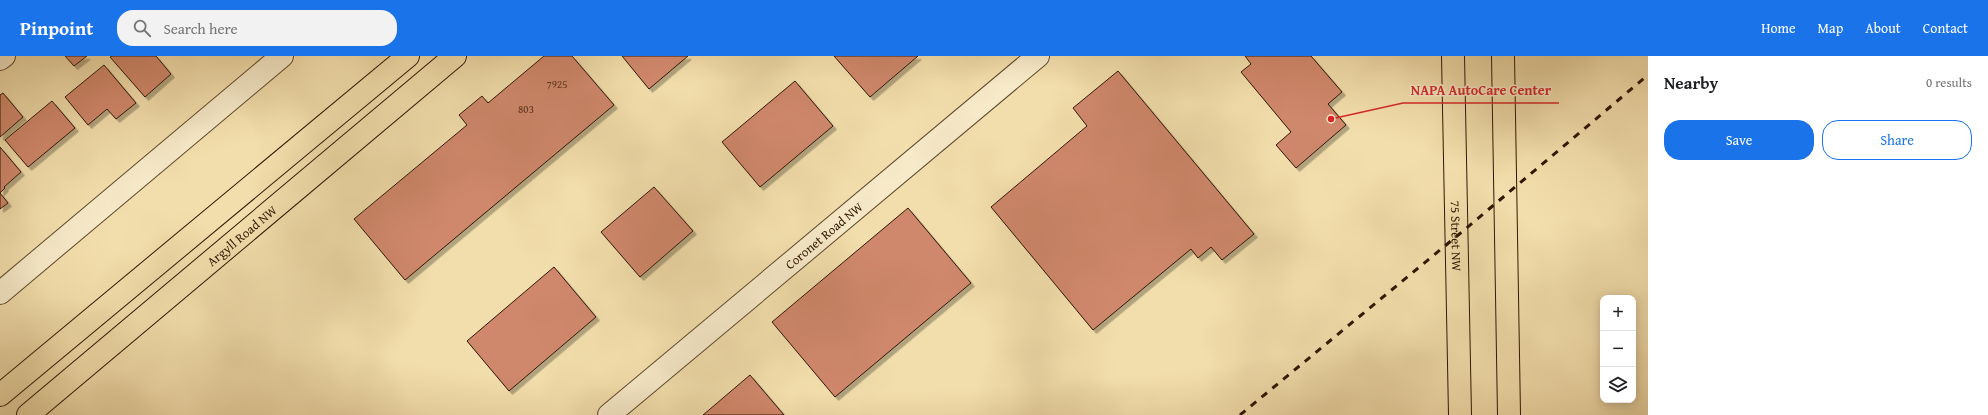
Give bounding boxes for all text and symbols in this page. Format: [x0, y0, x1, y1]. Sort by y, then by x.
search box [117, 10, 397, 46]
text: Pinpoint [20, 14, 93, 42]
icon: search [131, 17, 153, 39]
text: Search here [163, 18, 237, 39]
text: Home [1761, 18, 1796, 38]
text: Map [1818, 18, 1843, 38]
text: About [1865, 18, 1901, 38]
text: Contact [1923, 18, 1968, 38]
text: Nearby [1664, 70, 1718, 95]
text: 0 results [1926, 73, 1972, 92]
house number: 7925 [546, 76, 568, 92]
callout: NAPA AutoCare Center [1403, 77, 1559, 103]
text: NAPA AutoCare Center [1411, 80, 1552, 100]
house number: 803 [518, 101, 534, 117]
button: Save [1664, 120, 1814, 160]
button: Share [1822, 120, 1972, 160]
street label: Coronet Road NW [781, 197, 867, 273]
street label: Argyll Road NW [203, 200, 281, 270]
street label: 75 Street NW [1446, 200, 1467, 272]
map controls [1600, 295, 1636, 403]
button: + [1600, 295, 1636, 331]
button: − [1600, 331, 1636, 367]
button: layers [1600, 367, 1636, 403]

